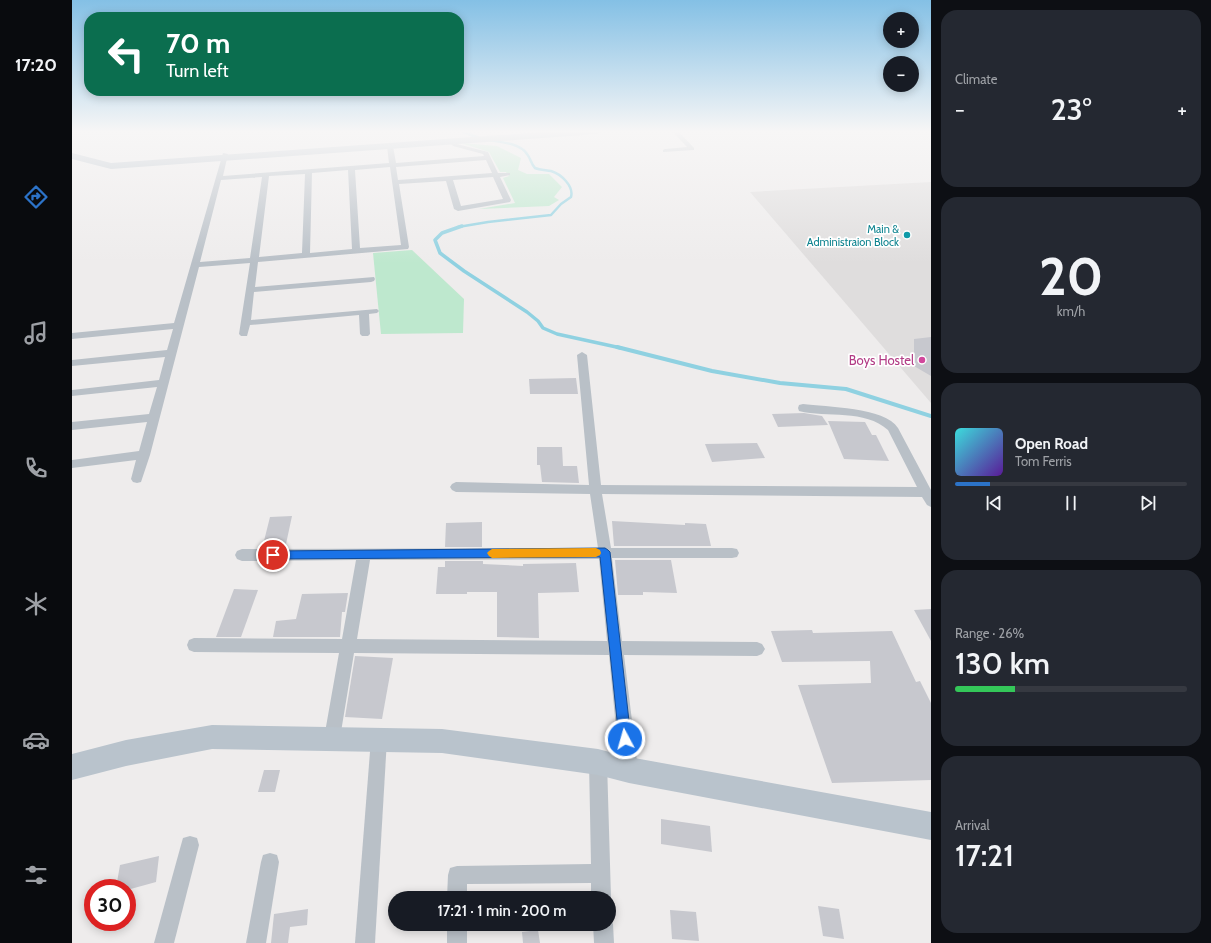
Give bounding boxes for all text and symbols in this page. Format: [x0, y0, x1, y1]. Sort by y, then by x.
map controls [883, 12, 919, 92]
button: + [883, 12, 919, 48]
text: 70 m [166, 26, 230, 60]
icon: left [100, 28, 152, 80]
text: 17:20 [15, 54, 57, 76]
button: − [883, 56, 919, 92]
text: Turn left [166, 60, 229, 82]
text: Climate [955, 71, 997, 87]
text: 23° [1051, 91, 1091, 128]
text: − [955, 96, 965, 123]
text: + [1177, 96, 1187, 123]
icon: directions [22, 183, 50, 211]
place label: Main & Administraion Block [807, 222, 899, 249]
marker: Main & Administraion Block [902, 230, 912, 240]
text: 20 [1039, 245, 1103, 308]
text: km/h [1057, 303, 1085, 319]
icon: music [22, 319, 50, 347]
place label: Boys Hostel [849, 352, 914, 368]
marker: Boys Hostel [917, 355, 927, 365]
text: Open Road [1015, 435, 1088, 453]
text: Tom Ferris [1015, 453, 1072, 469]
icon: phone [22, 454, 50, 482]
icon: previous [983, 492, 1005, 514]
icon: pause [1060, 492, 1082, 514]
icon: next [1137, 492, 1159, 514]
pin [256, 538, 290, 572]
icon: arrive [262, 544, 284, 566]
icon: climate [22, 590, 50, 618]
text: Range · 26% [955, 625, 1024, 641]
text: 130 km [955, 645, 1050, 682]
position arrow [604, 718, 646, 760]
icon: car [22, 726, 50, 754]
text: Arrival [955, 817, 990, 833]
text: 17:21 [955, 837, 1014, 874]
icon: filters [22, 861, 50, 889]
speed limit sign: 30 [84, 879, 136, 931]
text: 17:21 · 1 min · 200 m [438, 902, 566, 920]

